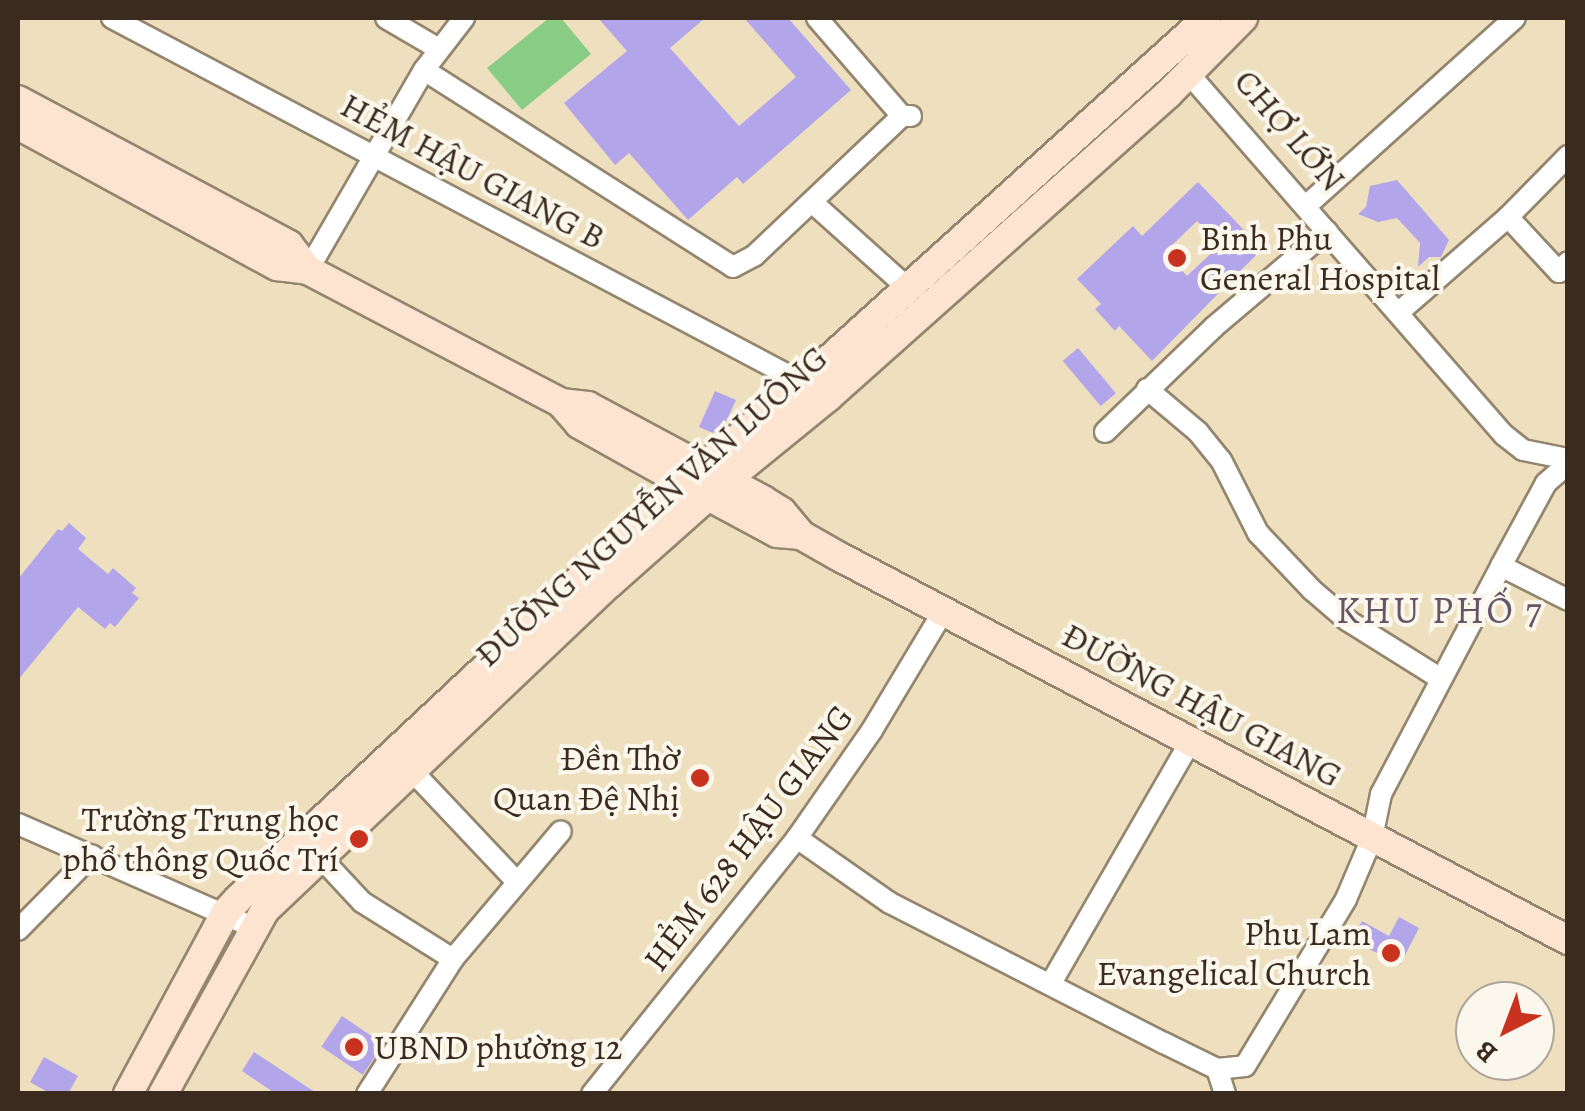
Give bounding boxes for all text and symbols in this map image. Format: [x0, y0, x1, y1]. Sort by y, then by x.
street label: CHỢ LỚN [1226, 61, 1354, 199]
street label: HẺM HẬU GIANG B [334, 84, 612, 258]
place label: Binh Phu General Hospital [1200, 217, 1440, 299]
marker: Binh Phu General Hospital [1164, 245, 1190, 271]
street label: ĐƯỜNG NGUYỄN VĂN LUÔNG [466, 337, 836, 675]
district label: KHU PHỐ 7 [1336, 588, 1544, 634]
street label: ĐƯỜNG HẬU GIANG [1055, 614, 1349, 796]
street label: HẺM 628 HẬU GIANG [634, 697, 862, 979]
place label: Đền Thờ Quan Đệ Nhị [493, 737, 680, 819]
marker: Đền Thờ Quan Đệ Nhị [689, 767, 711, 789]
place label: Trường Trung học phổ thông Quốc Trí [62, 798, 339, 880]
marker: Trường Trung học phổ thông Quốc Trí [348, 828, 370, 850]
place label: Phu Lam Evangelical Church [1097, 912, 1371, 994]
marker: Phu Lam Evangelical Church [1380, 942, 1402, 964]
north arrow [1455, 981, 1555, 1081]
place label: UBND phường 12 [374, 1026, 622, 1068]
text: B [1467, 1032, 1506, 1072]
marker: UBND phường 12 [343, 1036, 365, 1058]

